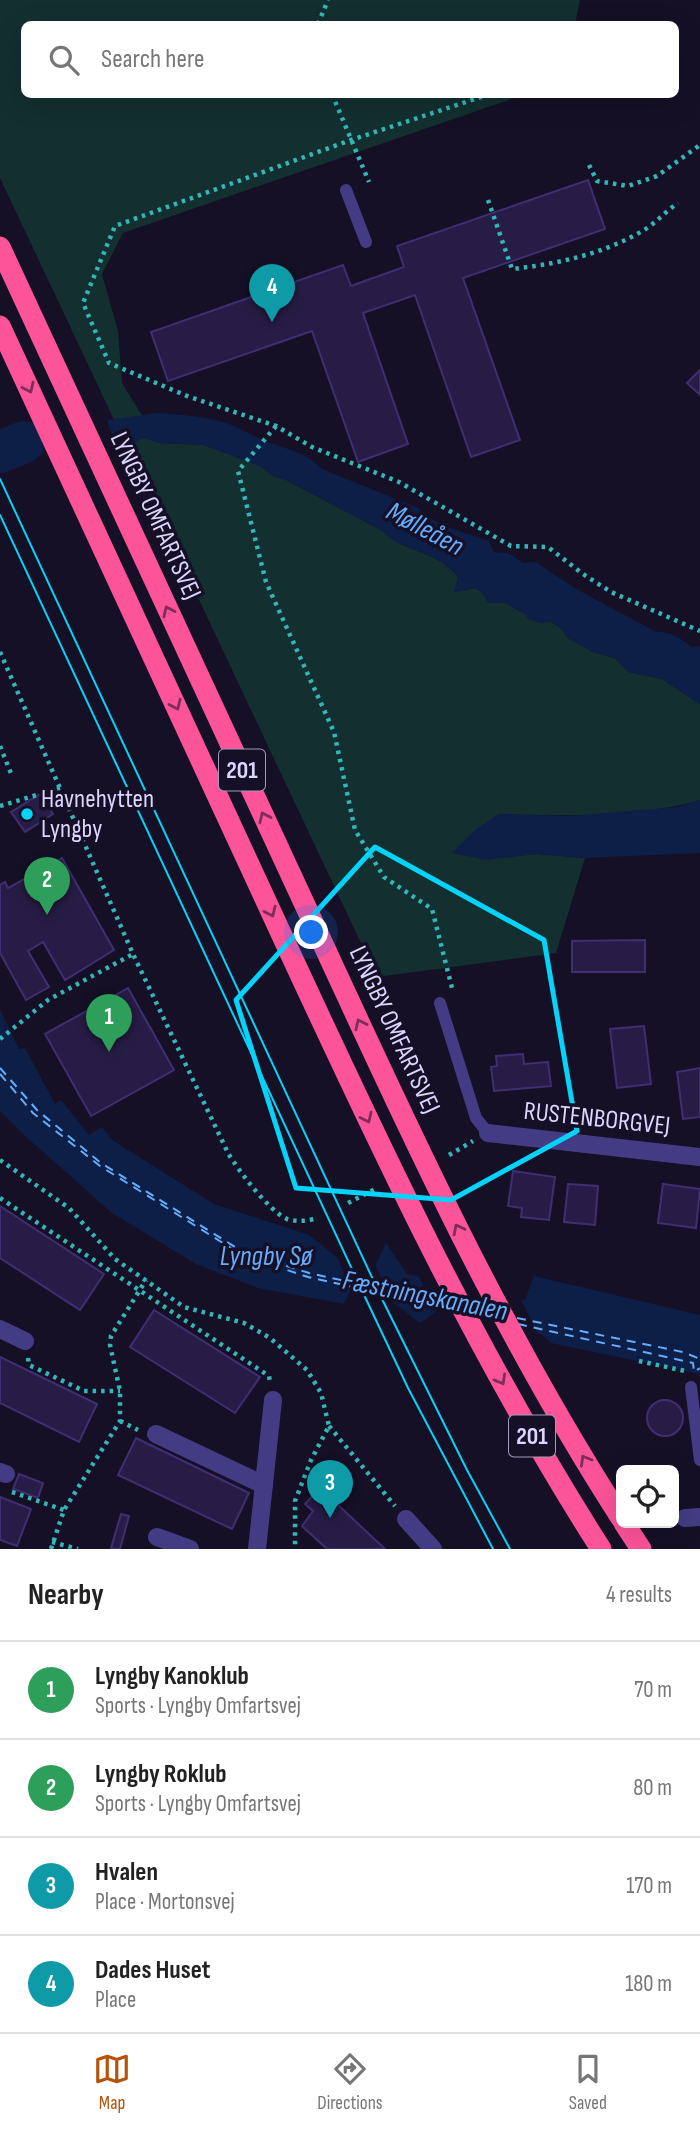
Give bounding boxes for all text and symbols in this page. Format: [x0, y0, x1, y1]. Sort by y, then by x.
search box [21, 21, 679, 98]
icon: search [45, 41, 83, 79]
text: Search here [101, 44, 204, 75]
pin: 4 [249, 264, 295, 322]
one-way arrow [21, 381, 35, 393]
street label: LYNGBY OMFARTSVEJ [103, 427, 207, 605]
water label: Mølleåen [381, 495, 470, 563]
one-way arrow [163, 606, 177, 618]
one-way arrow [168, 698, 182, 711]
road number: 201 [219, 750, 265, 790]
place label: Havnehytten Lyngby [41, 784, 154, 845]
marker: Havnehytten Lyngby [19, 806, 35, 822]
one-way arrow [258, 812, 272, 824]
pin: 2 [24, 857, 70, 915]
one-way arrow [263, 905, 277, 917]
your location [294, 915, 328, 949]
street label: LYNGBY OMFARTSVEJ [342, 941, 446, 1119]
pin: 1 [86, 994, 132, 1052]
one-way arrow [354, 1019, 368, 1031]
street label: RUSTENBORGVEJ [522, 1096, 672, 1142]
one-way arrow [359, 1111, 373, 1123]
one-way arrow [453, 1224, 467, 1236]
water label: Lyngby Sø [220, 1240, 314, 1273]
water label: Fæstningskanalen [340, 1264, 511, 1328]
one-way arrow [493, 1372, 506, 1385]
road number: 201 [509, 1416, 555, 1456]
one-way arrow [580, 1455, 593, 1467]
pin: 3 [307, 1460, 353, 1518]
map controls [616, 1465, 679, 1528]
button: locate [616, 1465, 679, 1528]
text: Nearby [28, 1577, 104, 1613]
text: 4 results [606, 1581, 672, 1609]
text: Lyngby Kanoklub [95, 1661, 249, 1692]
text: 1 [46, 1676, 56, 1704]
text: 70 m [634, 1676, 672, 1704]
text: Sports · Lyngby Omfartsvej [95, 1692, 301, 1720]
text: Lyngby Roklub [95, 1759, 227, 1790]
text: 2 [46, 1774, 56, 1802]
text: 80 m [633, 1774, 672, 1802]
text: Sports · Lyngby Omfartsvej [95, 1790, 301, 1818]
text: Hvalen [95, 1857, 158, 1888]
text: 3 [46, 1872, 56, 1900]
text: 170 m [626, 1872, 672, 1900]
text: Place · Mortonsvej [95, 1888, 235, 1916]
text: Dades Huset [95, 1955, 210, 1986]
text: 4 [46, 1970, 56, 1998]
text: 180 m [625, 1970, 672, 1998]
text: Place [95, 1986, 136, 2014]
tab: Map [93, 2050, 131, 2115]
tab: Directions [317, 2050, 383, 2115]
tab: Saved [569, 2050, 607, 2115]

